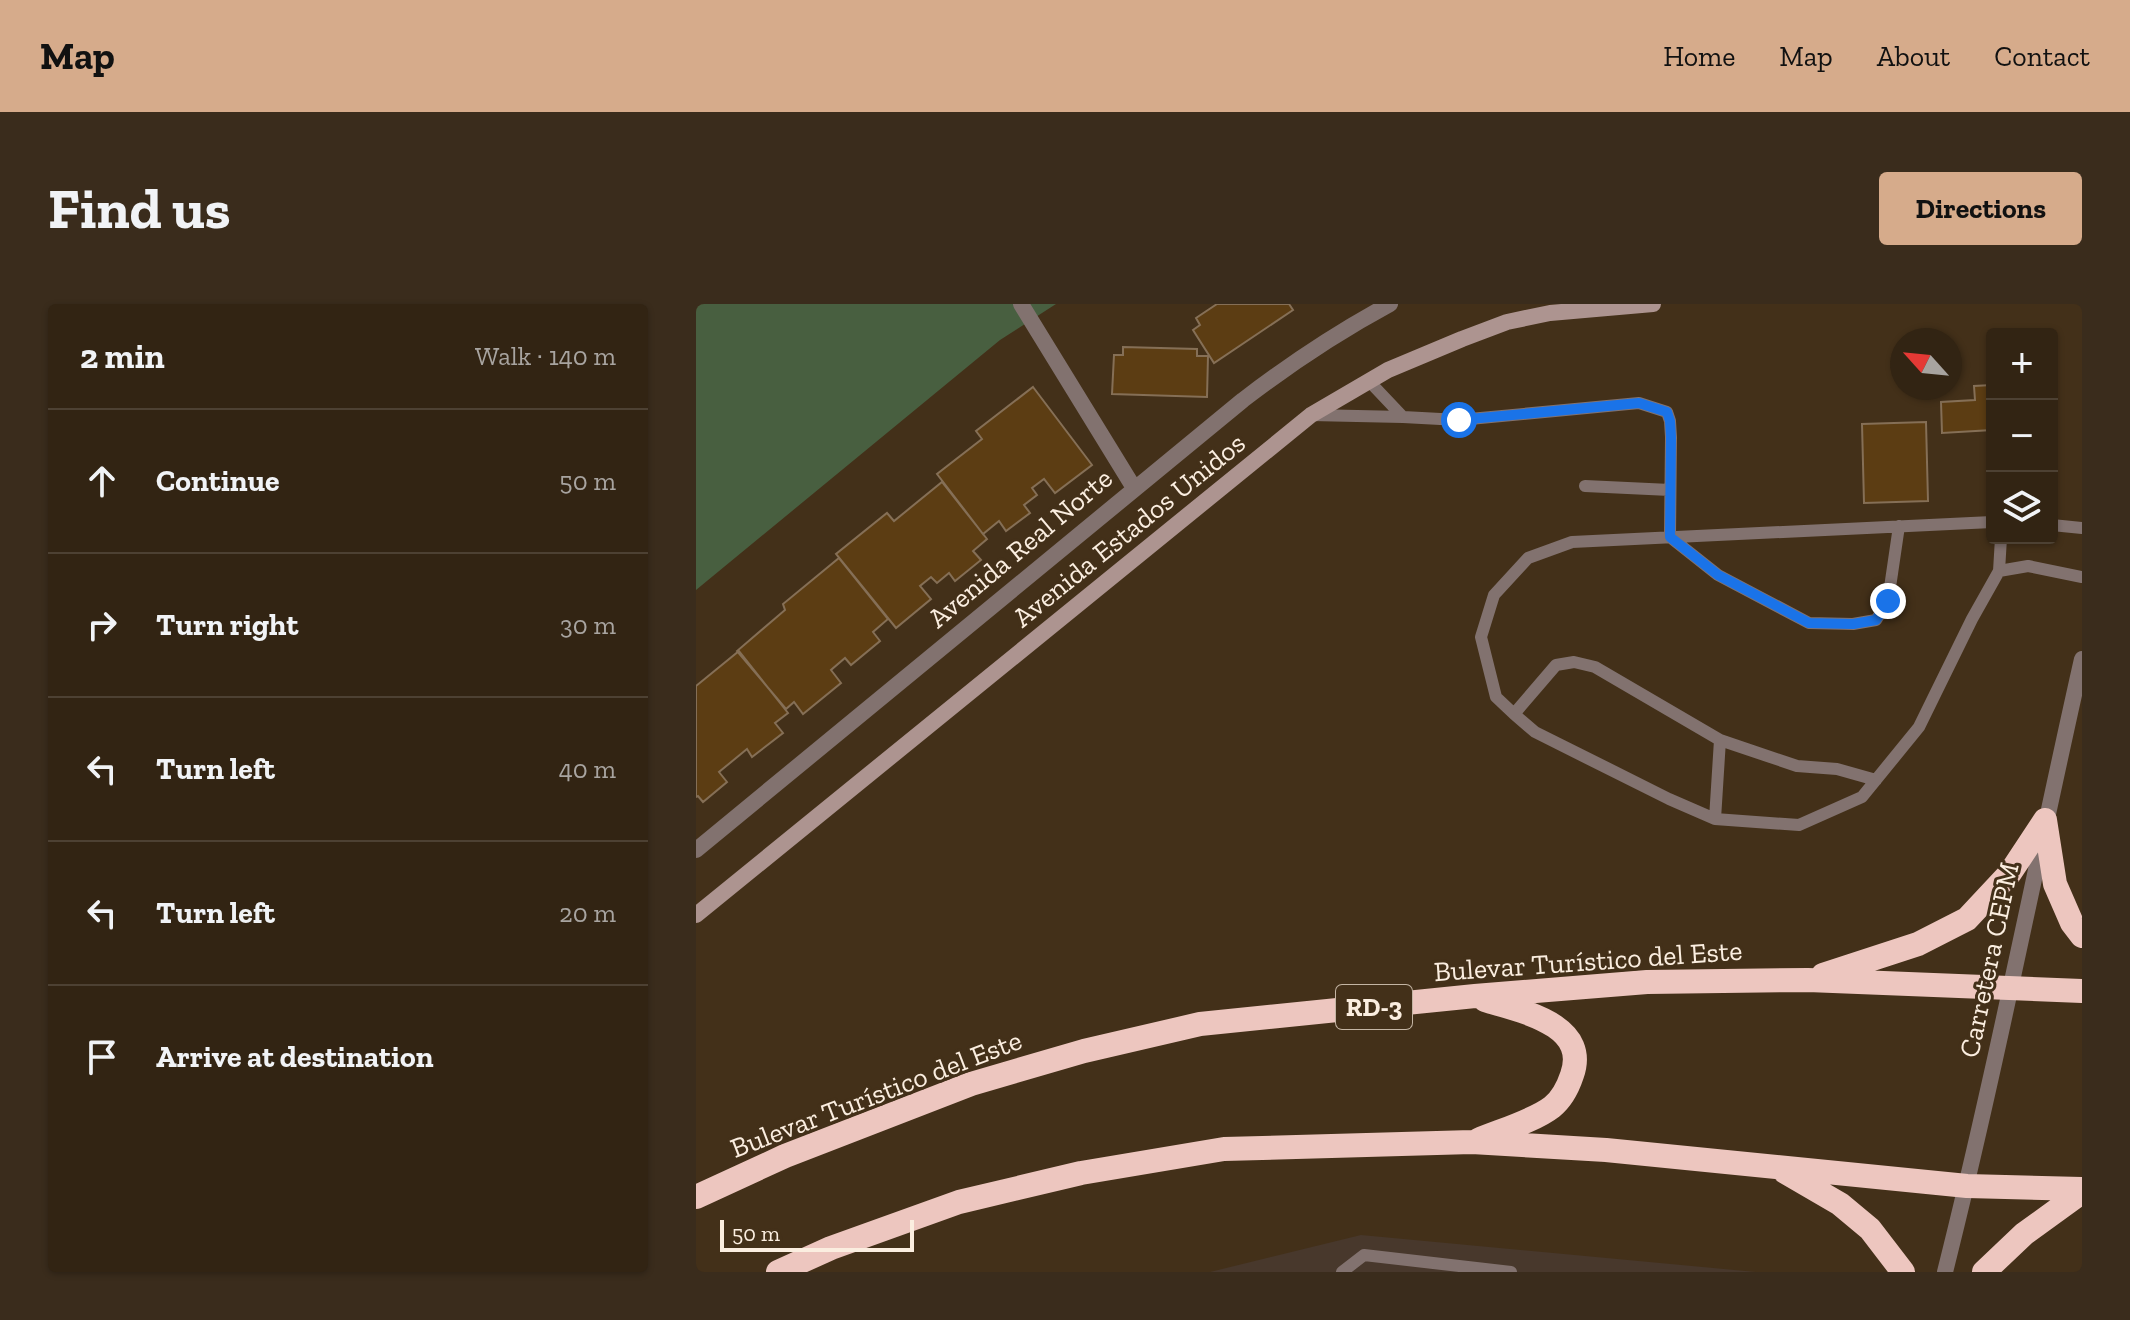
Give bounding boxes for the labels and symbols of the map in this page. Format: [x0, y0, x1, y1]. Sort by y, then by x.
north arrow [1890, 328, 1962, 400]
route start [1441, 402, 1477, 438]
street label: Avenida Estados Unidos [1006, 426, 1252, 634]
street label: Avenida Real Norte [921, 461, 1119, 635]
route end [1870, 583, 1906, 619]
street label: Carretera CEPM [1952, 859, 2026, 1061]
street label: Bulevar Turístico del Este [1433, 934, 1743, 988]
road number: RD-3 [1336, 985, 1412, 1029]
street label: Bulevar Turístico del Este [726, 1023, 1026, 1165]
scale bar [720, 1216, 914, 1252]

